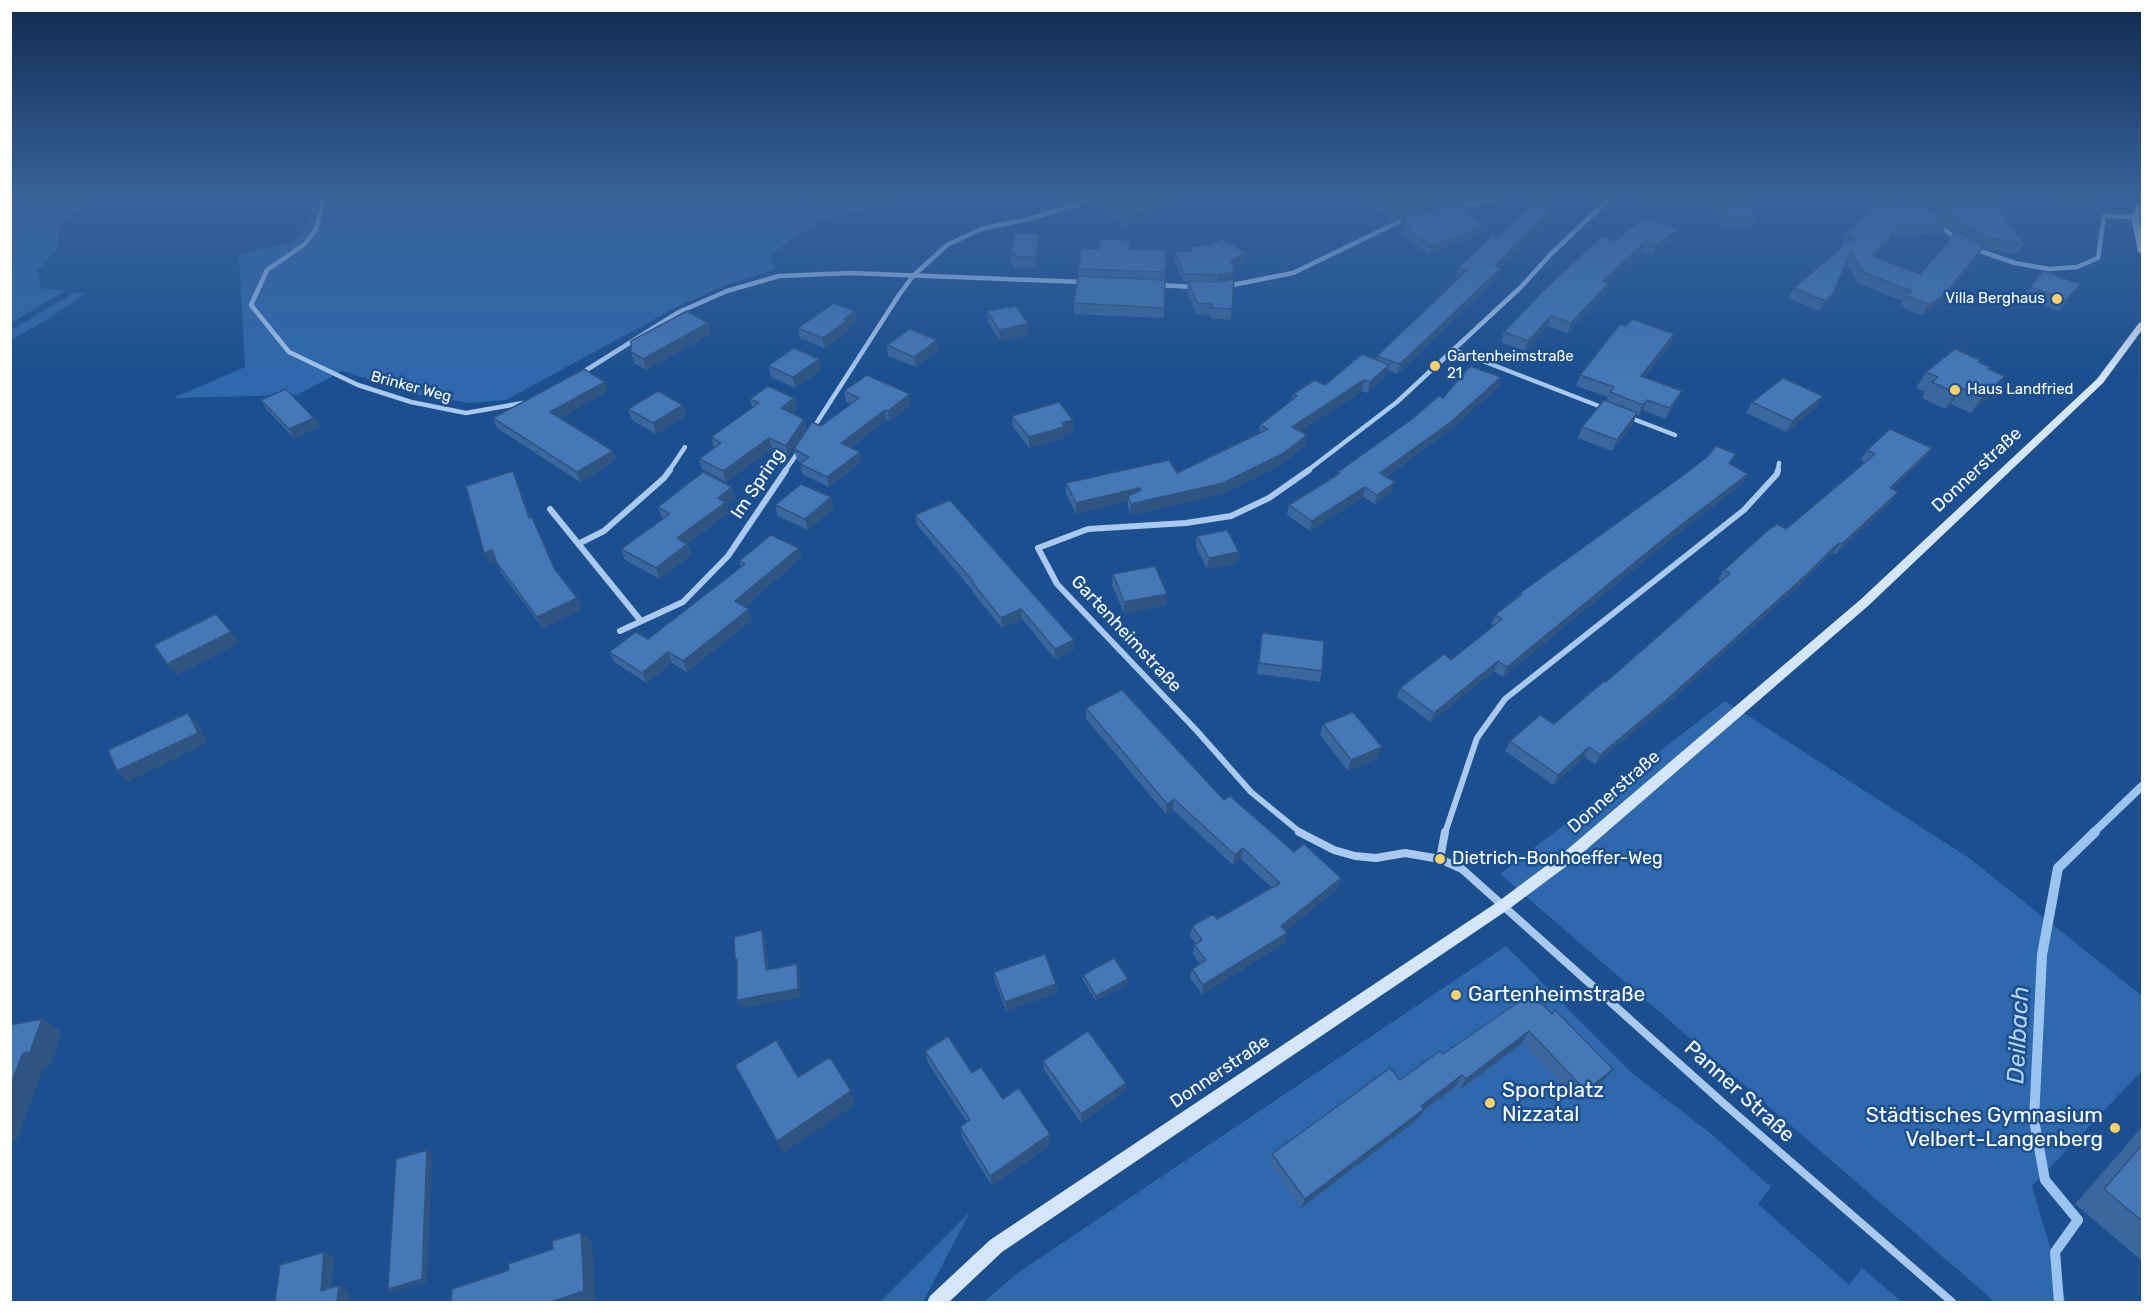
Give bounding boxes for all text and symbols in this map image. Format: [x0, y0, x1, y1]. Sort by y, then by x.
place label: Villa Berghaus [1945, 290, 2045, 308]
marker: Villa Berghaus [2050, 292, 2064, 306]
place label: Gartenheimstraße 21 [1447, 348, 1574, 383]
marker: Gartenheimstraße 21 [1428, 359, 1442, 373]
street label: Brinker Weg [369, 368, 453, 406]
place label: Haus Landfried [1967, 381, 2074, 399]
marker: Haus Landfried [1948, 383, 1962, 397]
street label: Donnerstraße [1928, 423, 2026, 517]
street label: Im Spring [727, 445, 789, 523]
street label: Gartenheimstraße [1066, 571, 1186, 697]
street label: Donnerstraße [1564, 746, 1664, 838]
place label: Dietrich-Bonhoeffer-Weg [1452, 848, 1663, 870]
marker: Dietrich-Bonhoeffer-Weg [1433, 852, 1447, 866]
place label: Gartenheimstraße [1468, 982, 1645, 1008]
water label: Deilbach [2002, 985, 2036, 1085]
marker: Gartenheimstraße [1449, 988, 1463, 1002]
street label: Donnerstraße [1166, 1031, 1274, 1113]
street label: Panner Straße [1679, 1036, 1799, 1148]
place label: Sportplatz Nizzatal [1502, 1078, 1604, 1128]
marker: Sportplatz Nizzatal [1483, 1096, 1497, 1110]
place label: Städtisches Gymnasium Velbert-Langenberg [1866, 1103, 2103, 1153]
marker: Städtisches Gymnasium Velbert-Langenberg [2108, 1121, 2122, 1135]

